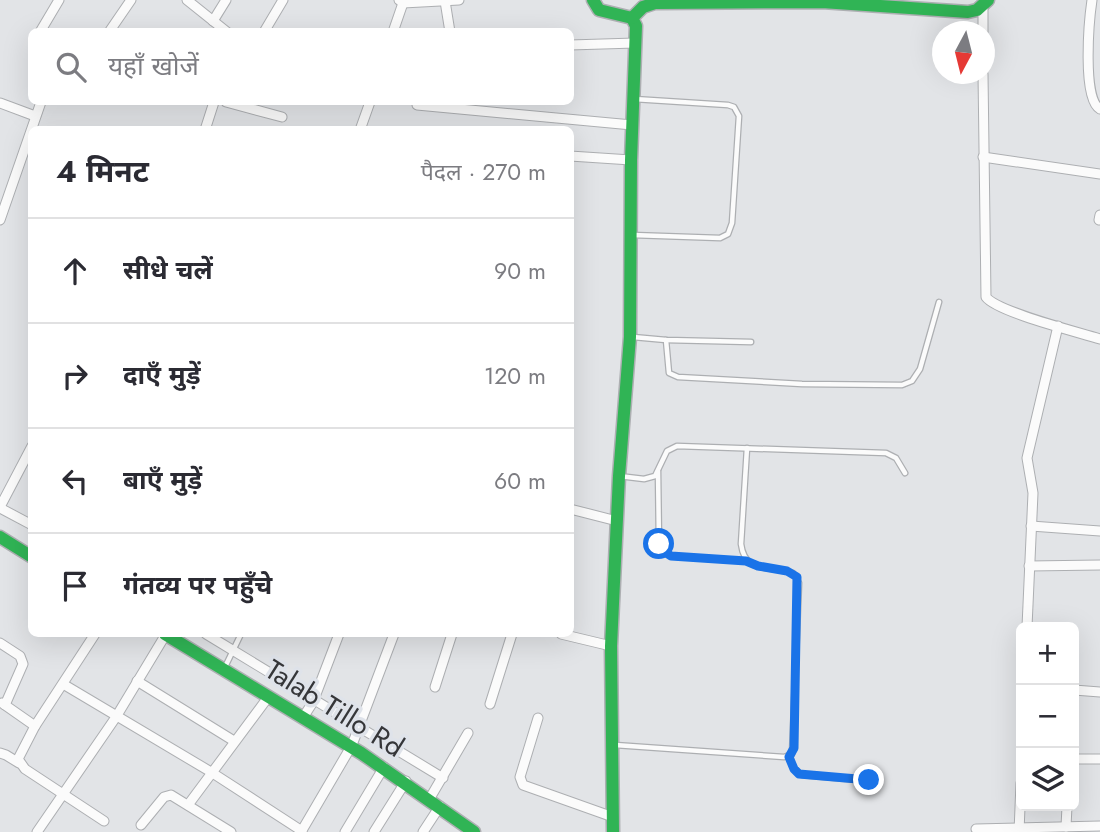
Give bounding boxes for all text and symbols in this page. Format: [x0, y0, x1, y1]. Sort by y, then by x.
north arrow [932, 21, 995, 84]
search box [28, 28, 574, 105]
text: यहाँ खोजें [108, 47, 199, 85]
icon: search [52, 48, 90, 86]
text: 4 मिनट [56, 150, 149, 193]
text: पैदल · 270 m [421, 155, 546, 189]
text: सीधे चलें [123, 251, 213, 289]
icon: ahead [56, 252, 94, 290]
text: 90 m [494, 254, 546, 288]
text: दाएँ मुड़ें [123, 356, 201, 394]
icon: right [56, 357, 94, 395]
text: 120 m [484, 359, 546, 393]
text: बाएँ मुड़ें [123, 461, 202, 499]
icon: left [56, 462, 94, 500]
text: 60 m [494, 464, 546, 498]
route start [643, 528, 674, 559]
text: गंतव्य पर पहुँचे [123, 566, 272, 604]
icon: arrive [56, 567, 94, 605]
map controls [1016, 622, 1079, 811]
button: + [1016, 622, 1079, 685]
street label: Talab Tillo Rd [258, 650, 412, 767]
button: − [1016, 685, 1079, 748]
button: layers [1016, 748, 1079, 811]
route end [853, 764, 884, 795]

